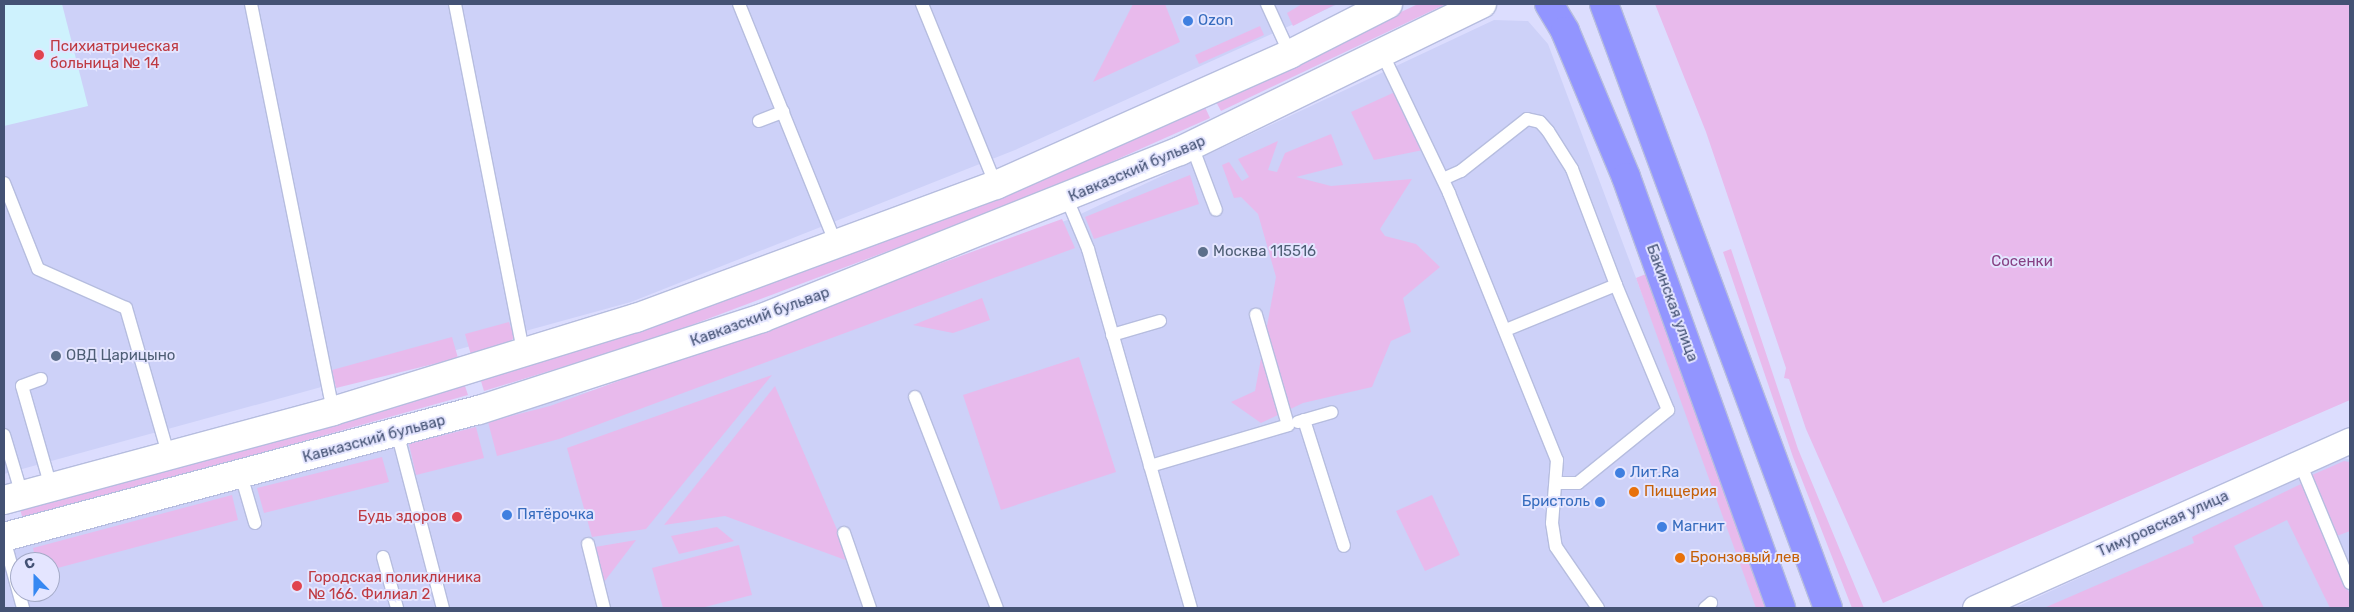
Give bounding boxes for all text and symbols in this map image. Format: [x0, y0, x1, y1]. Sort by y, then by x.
place label: Ozon [1198, 12, 1233, 30]
marker: Ozon [1182, 15, 1194, 27]
place label: Психиатрическая больница № 14 [50, 37, 179, 72]
marker: Психиатрическая больница № 14 [32, 48, 46, 62]
street label: Кавказский бульвар [1066, 132, 1208, 206]
street label: Бакинская улица [1642, 242, 1702, 364]
place label: Москва 115516 [1213, 243, 1316, 261]
marker: Москва 115516 [1197, 246, 1209, 258]
park label: Сосенки [1991, 253, 2053, 271]
street label: Кавказский бульвар [688, 283, 832, 351]
place label: ОВД Царицыно [66, 347, 175, 365]
marker: ОВД Царицыно [50, 350, 62, 362]
street label: Кавказский бульвар [301, 411, 447, 467]
place label: Лит.Ra [1630, 464, 1679, 482]
marker: Лит.Ra [1614, 467, 1626, 479]
place label: Пиццерия [1644, 483, 1717, 501]
marker: Пиццерия [1628, 486, 1640, 498]
street label: Тимуровская улица [2095, 487, 2231, 561]
place label: Бристоль [1522, 493, 1590, 511]
marker: Бристоль [1594, 496, 1606, 508]
place label: Пятёрочка [517, 506, 594, 524]
place label: Будь здоров [358, 508, 447, 526]
marker: Пятёрочка [501, 509, 513, 521]
marker: Будь здоров [451, 511, 463, 523]
place label: Магнит [1672, 518, 1725, 536]
marker: Магнит [1656, 521, 1668, 533]
place label: Бронзовый лев [1690, 549, 1800, 567]
north arrow [10, 552, 60, 602]
marker: Бронзовый лев [1674, 552, 1686, 564]
text: С [22, 554, 37, 573]
place label: Городская поликлиника № 166. Филиал 2 [308, 568, 481, 603]
marker: Городская поликлиника № 166. Филиал 2 [290, 579, 304, 593]

